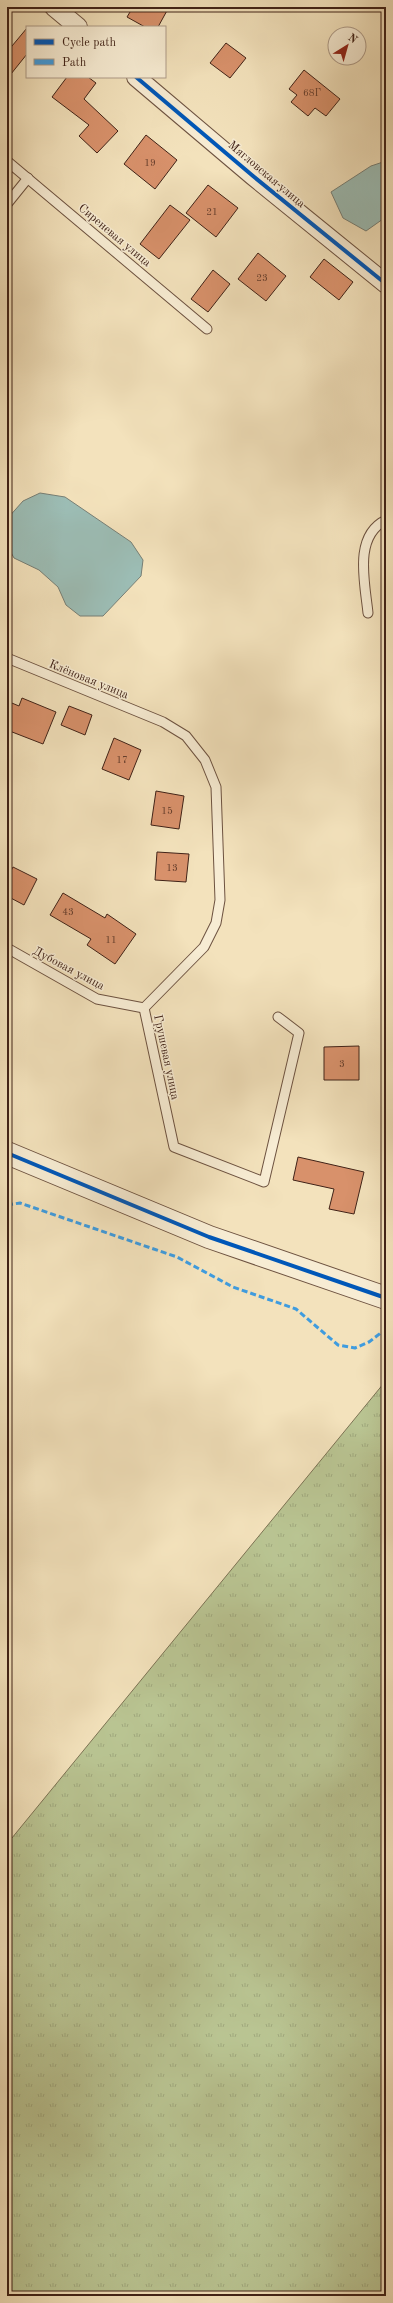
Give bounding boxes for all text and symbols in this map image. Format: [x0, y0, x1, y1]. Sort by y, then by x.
legend [26, 26, 166, 78]
north arrow [327, 26, 367, 66]
text: N [345, 32, 359, 46]
text: Cycle path [62, 37, 117, 49]
text: Path [62, 57, 87, 69]
house number: 68Г [303, 88, 321, 98]
street label: Мягловская улица [226, 139, 307, 210]
house number: 19 [144, 158, 156, 168]
street label: Сиреневая улица [76, 202, 153, 269]
house number: 21 [206, 207, 218, 217]
house number: 23 [256, 273, 268, 283]
street label: Клёновая улица [47, 658, 130, 701]
house number: 17 [116, 755, 128, 765]
house number: 15 [161, 806, 173, 816]
house number: 13 [166, 863, 178, 873]
house number: 43 [62, 907, 74, 917]
house number: 11 [105, 935, 117, 945]
street label: Дубовая улица [31, 945, 106, 993]
street label: Грушевая улица [151, 1014, 181, 1101]
house number: 3 [339, 1059, 345, 1069]

